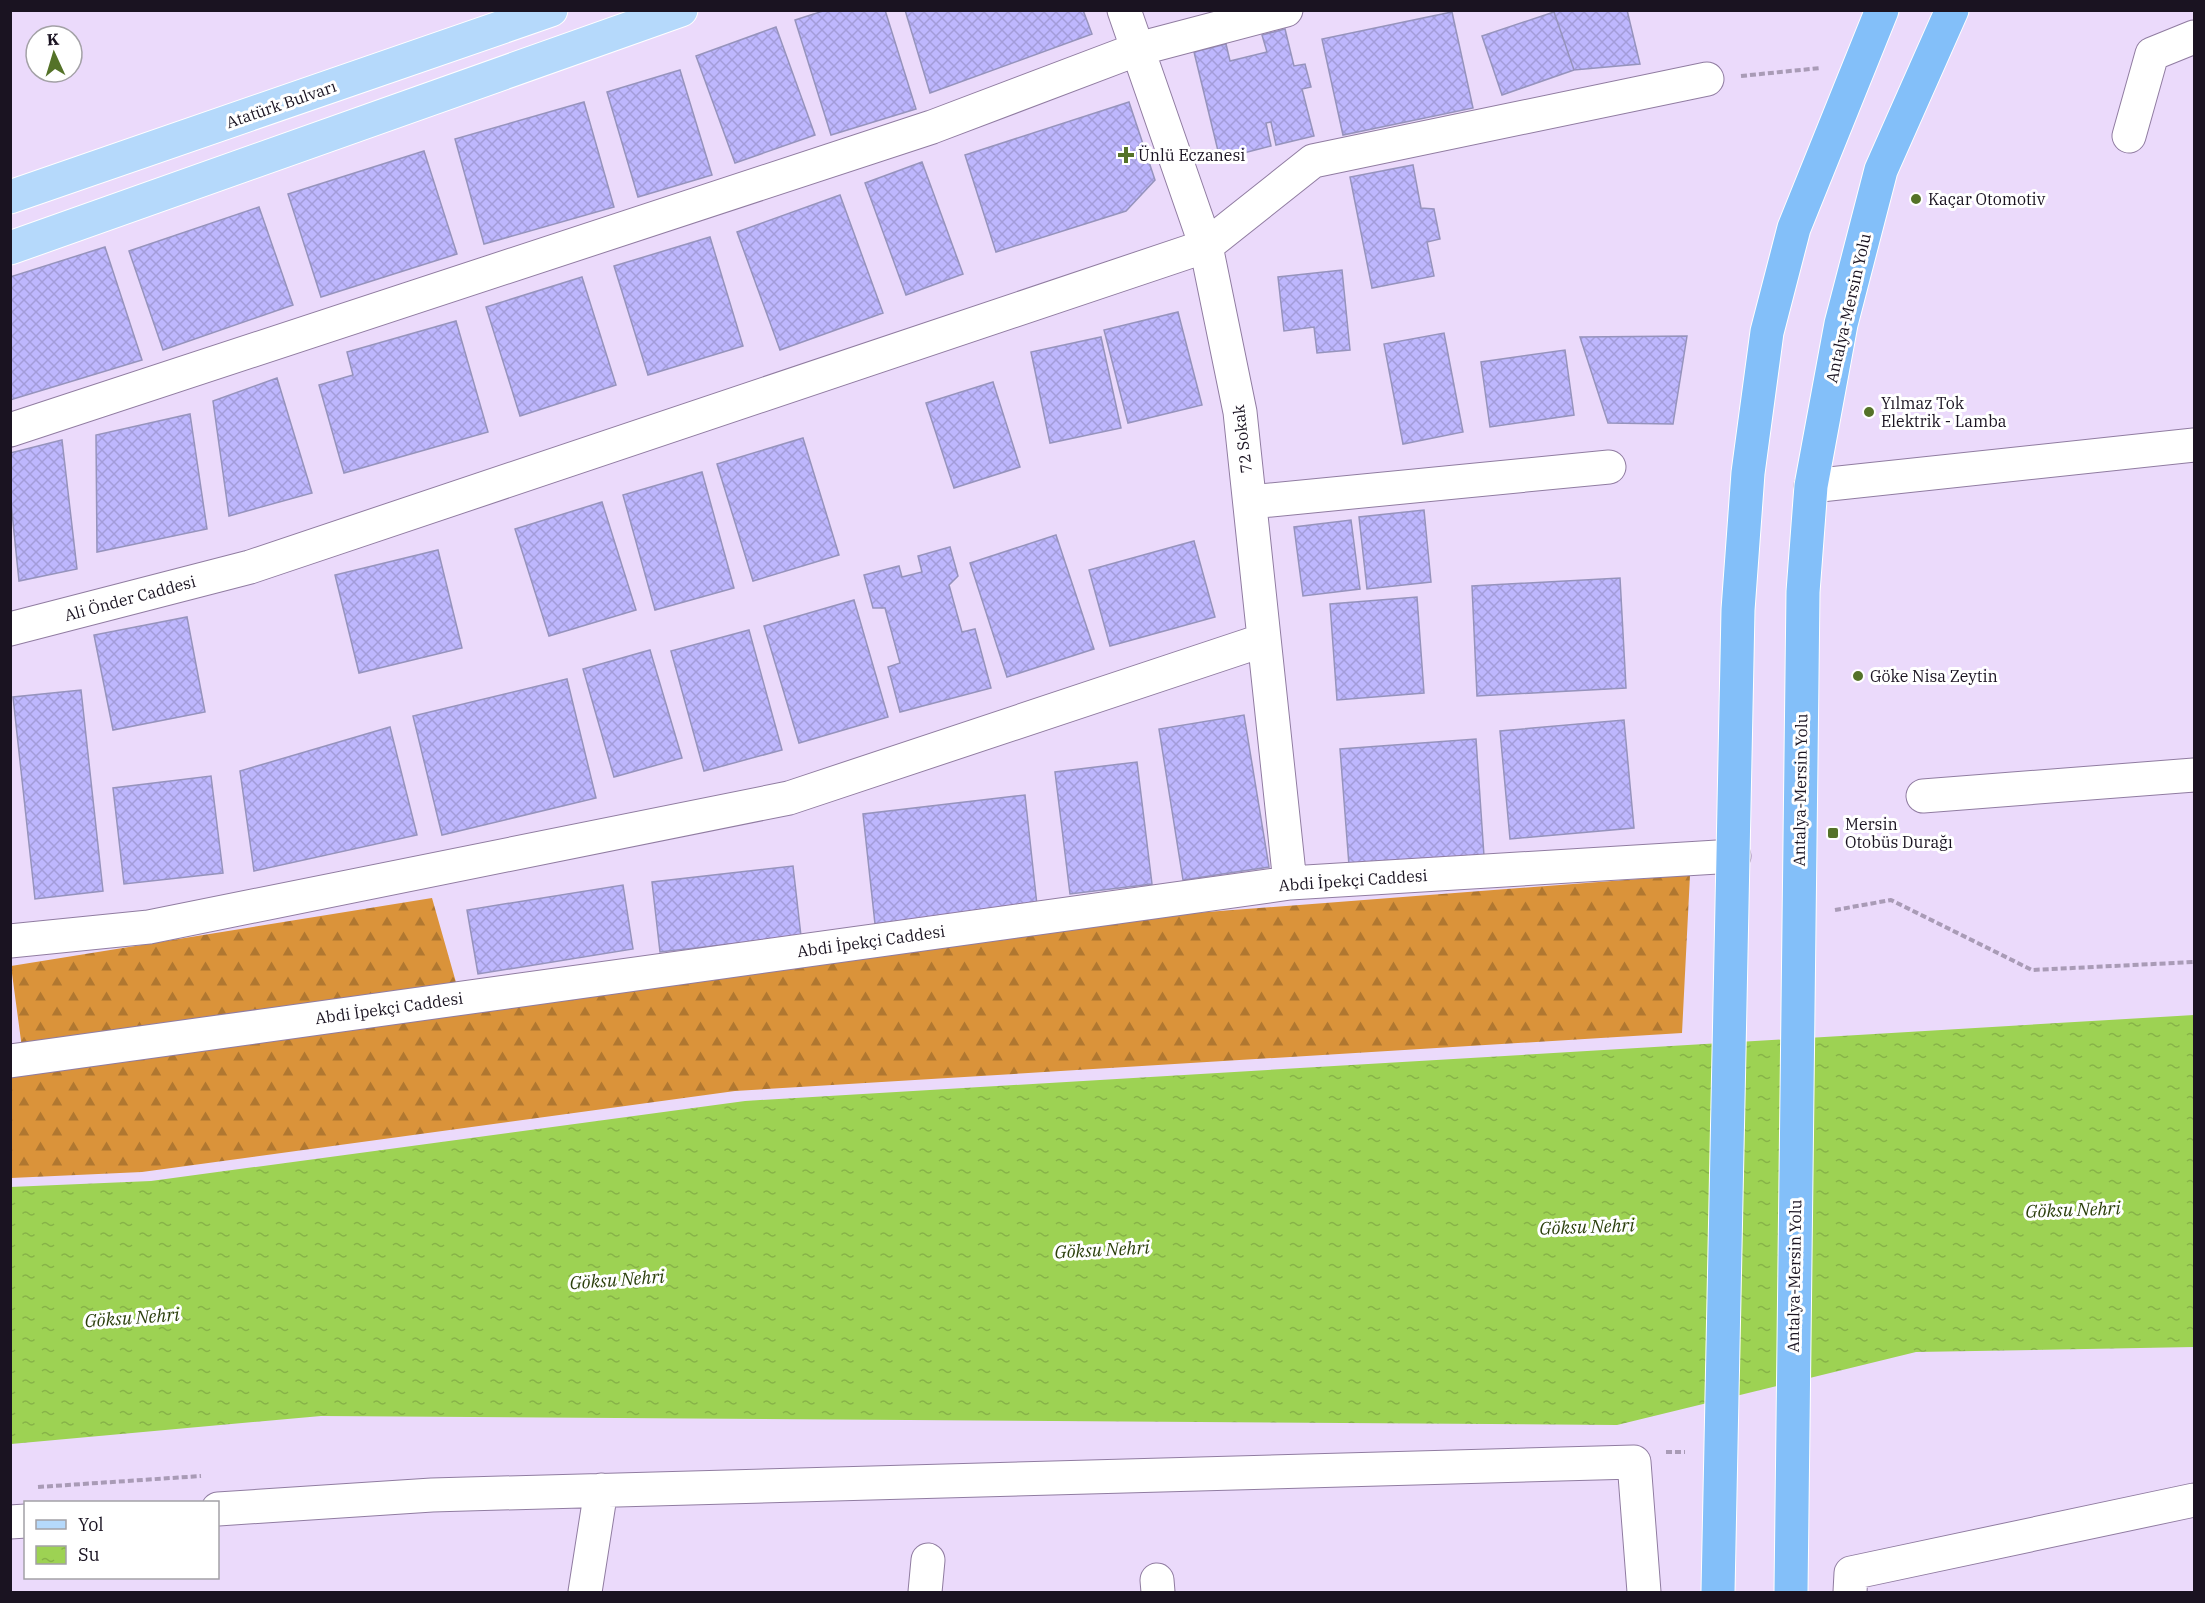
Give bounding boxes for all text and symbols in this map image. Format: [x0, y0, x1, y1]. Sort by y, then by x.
north arrow [24, 24, 84, 84]
text: K [46, 29, 60, 49]
street label: Atatürk Bulvarı [223, 76, 339, 132]
place label: Ünlü Eczanesi [1138, 145, 1245, 165]
marker: Ünlü Eczanesi [1119, 148, 1133, 162]
place label: Kaçar Otomotiv [1928, 189, 2046, 209]
marker: Kaçar Otomotiv [1909, 192, 1923, 206]
street label: Antalya-Mersin Yolu [1821, 231, 1875, 385]
place label: Yılmaz Tok Elektrik - Lamba [1881, 393, 2007, 431]
street label: 72 Sokak [1228, 403, 1256, 474]
marker: Yılmaz Tok Elektrik - Lamba [1862, 405, 1876, 419]
street label: Ali Önder Caddesi [62, 571, 198, 625]
place label: Göke Nisa Zeytin [1870, 666, 1998, 686]
marker: Göke Nisa Zeytin [1851, 669, 1865, 683]
street label: Antalya-Mersin Yolu [1789, 713, 1811, 867]
place label: Mersin Otobüs Durağı [1845, 814, 1953, 852]
marker: Mersin Otobüs Durağı [1826, 826, 1840, 840]
street label: Abdi İpekçi Caddesi [1278, 865, 1428, 895]
street label: Abdi İpekçi Caddesi [796, 921, 946, 961]
street label: Abdi İpekçi Caddesi [314, 988, 464, 1028]
water label: Göksu Nehri [2025, 1196, 2122, 1223]
street label: Antalya-Mersin Yolu [1783, 1199, 1805, 1353]
water label: Göksu Nehri [1539, 1213, 1636, 1240]
water label: Göksu Nehri [1054, 1235, 1151, 1263]
water label: Göksu Nehri [569, 1265, 666, 1294]
water label: Göksu Nehri [84, 1303, 181, 1332]
legend [24, 1501, 219, 1579]
text: Yol [78, 1513, 104, 1536]
text: Su [78, 1543, 100, 1566]

